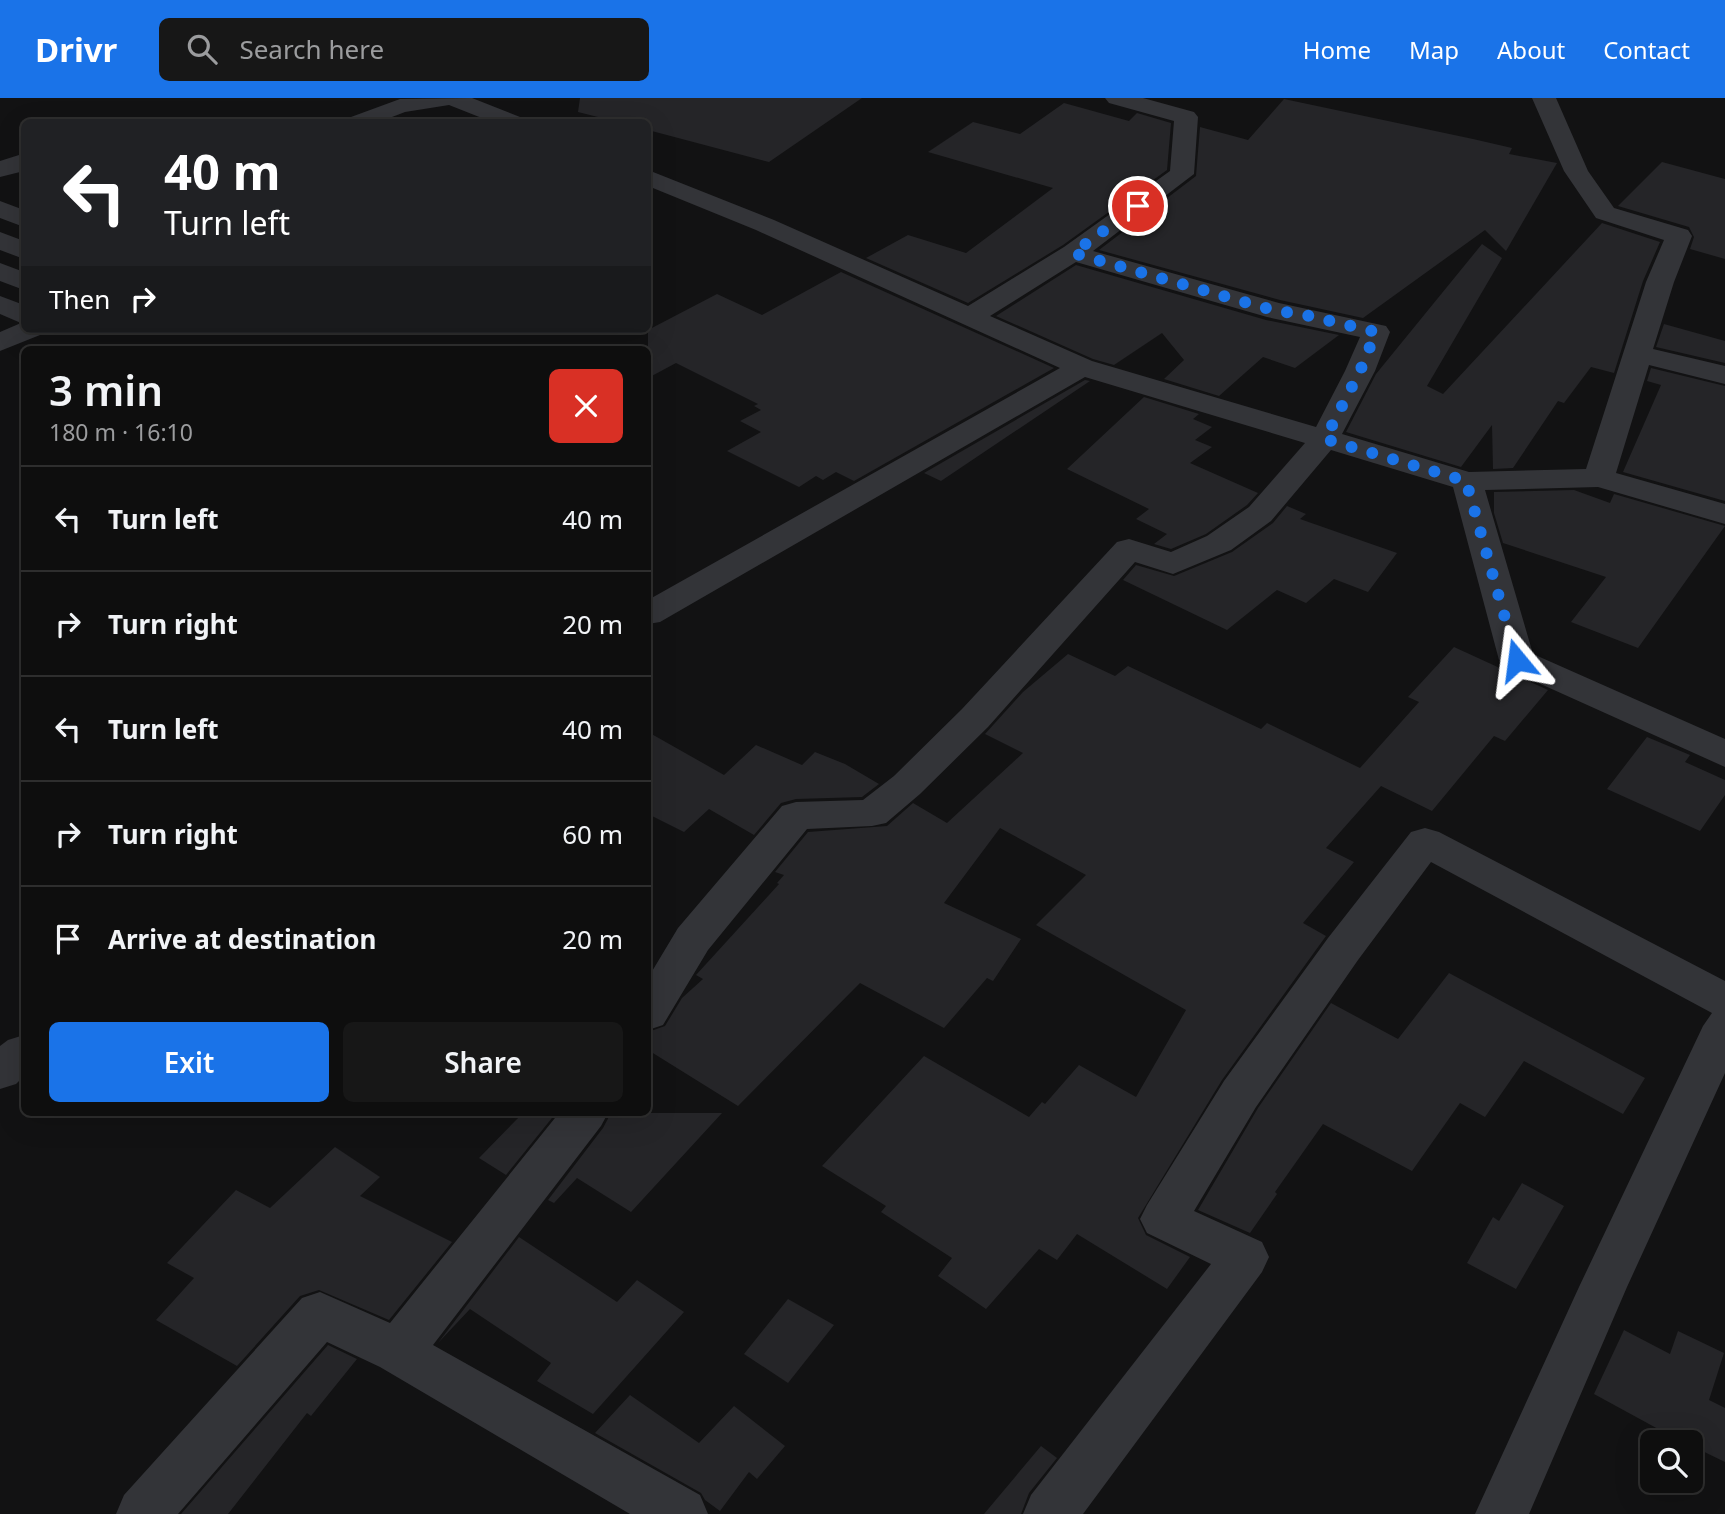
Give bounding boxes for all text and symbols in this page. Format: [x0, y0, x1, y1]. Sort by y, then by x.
search box [159, 18, 649, 81]
text: Drivr [35, 27, 117, 72]
icon: search [183, 30, 221, 68]
text: Search here [239, 31, 384, 67]
text: Home [1303, 33, 1371, 66]
text: Map [1409, 33, 1459, 66]
text: About [1497, 33, 1565, 66]
text: Contact [1603, 33, 1690, 66]
text: 40 m [164, 138, 281, 204]
icon: left [49, 147, 140, 238]
pin [1108, 176, 1168, 236]
icon: arrive [1119, 187, 1157, 225]
text: Turn left [164, 201, 290, 244]
icon: right [124, 280, 162, 318]
text: Then [49, 281, 110, 317]
text: 3 min [49, 361, 163, 418]
button: close [549, 369, 623, 443]
text: 180 m · 16:10 [49, 416, 193, 448]
icon: left [49, 500, 87, 538]
text: Turn left [108, 501, 219, 537]
text: 40 m [562, 501, 623, 537]
icon: right [49, 605, 87, 643]
text: Turn right [108, 606, 238, 642]
text: 20 m [562, 606, 623, 642]
position arrow [1480, 623, 1554, 697]
icon: left [49, 710, 87, 748]
text: Turn left [108, 711, 219, 747]
text: 40 m [562, 711, 623, 747]
icon: right [49, 815, 87, 853]
text: Turn right [108, 816, 238, 852]
text: 60 m [562, 816, 623, 852]
icon: arrive [49, 920, 87, 958]
text: Arrive at destination [108, 921, 377, 957]
text: 20 m [562, 921, 623, 957]
button: Exit [49, 1022, 329, 1102]
button: Share [343, 1022, 623, 1102]
map controls [1640, 1430, 1703, 1493]
button: search [1640, 1430, 1703, 1493]

